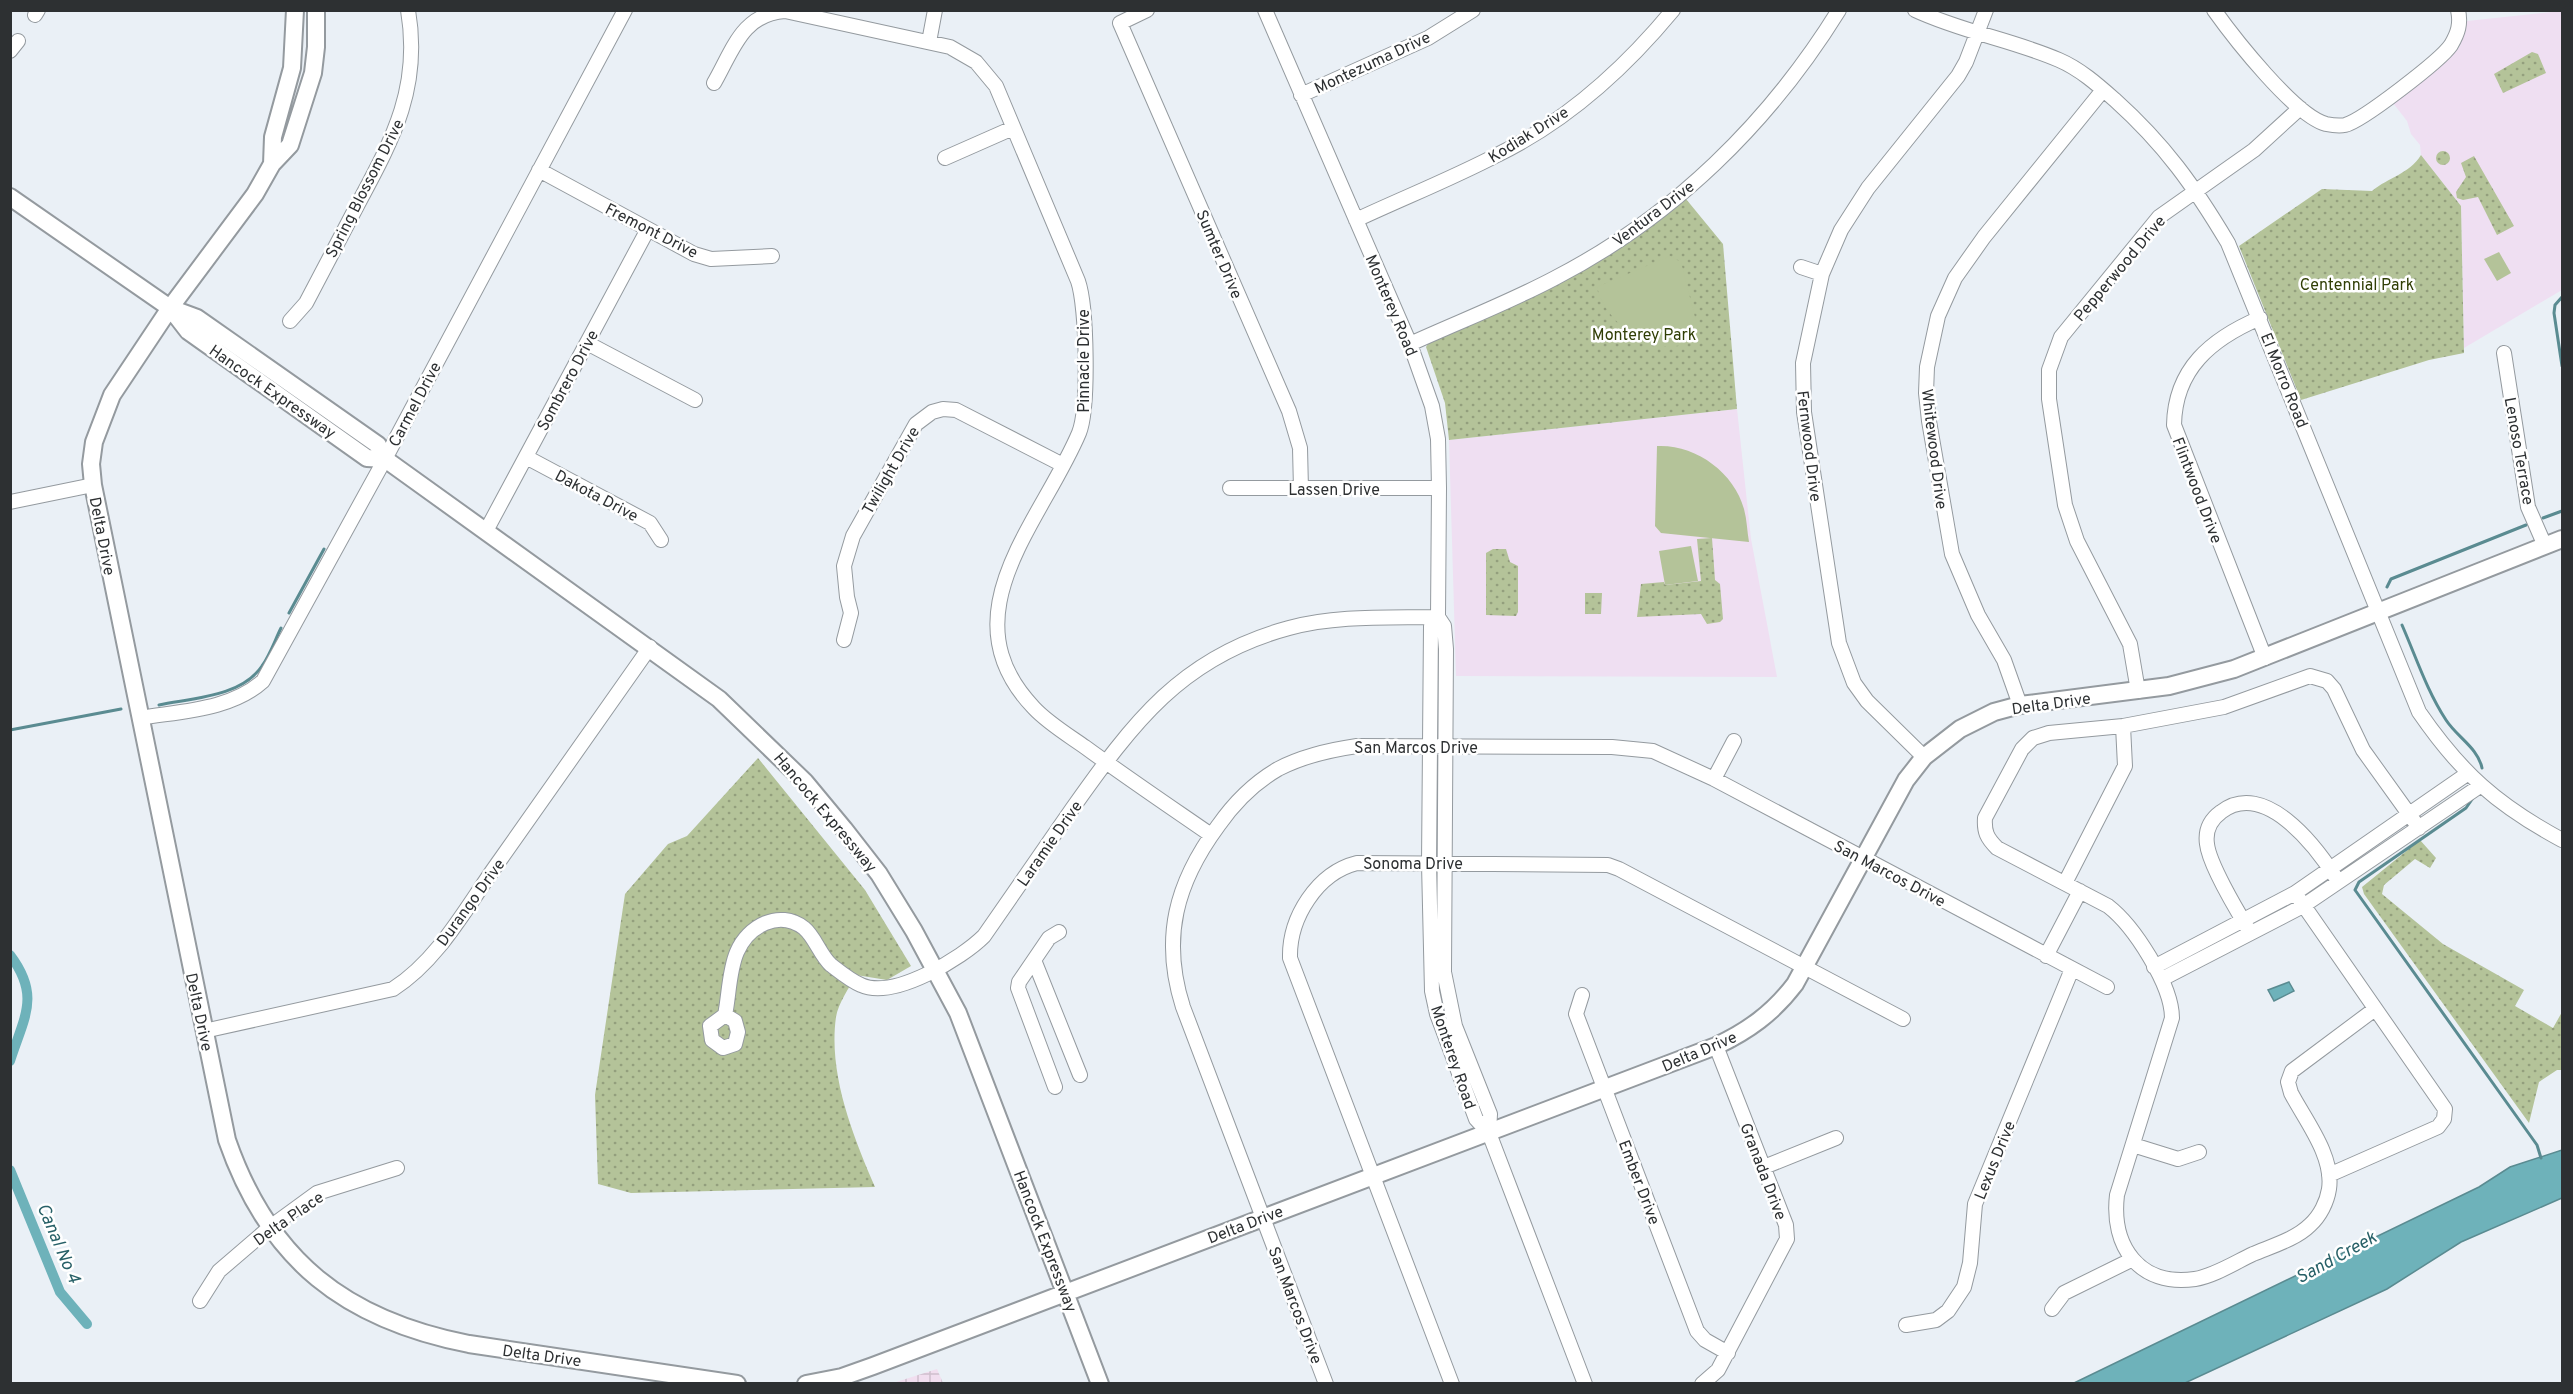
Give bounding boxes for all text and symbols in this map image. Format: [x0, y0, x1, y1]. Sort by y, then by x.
street label: Montezuma Drive [1312, 28, 1434, 99]
street label: Kodiak Drive [1485, 103, 1573, 168]
street label: Spring Blossom Drive [322, 116, 409, 262]
street label: Ventura Drive [1609, 177, 1699, 252]
street label: Fremont Drive [601, 200, 701, 264]
street label: Sumter Drive [1190, 207, 1246, 302]
street label: Pepperwood Drive [2070, 212, 2171, 326]
street label: Monterey Road [1360, 252, 1421, 360]
park label: Centennial Park [2300, 276, 2414, 296]
street label: Pinnacle Drive [1075, 309, 1095, 413]
park label: Monterey Park [1592, 326, 1696, 346]
street label: Sombrero Drive [534, 327, 604, 435]
street label: El Morro Road [2255, 330, 2311, 431]
street label: Hancock Expressway [205, 341, 339, 444]
street label: Carmel Drive [385, 359, 447, 451]
street label: Whitewood Drive [1916, 388, 1950, 511]
street label: Fernwood Drive [1791, 390, 1825, 503]
street label: Lenoso Terrace [2499, 396, 2537, 507]
street label: Twilight Drive [859, 424, 925, 518]
street label: Flintwood Drive [2167, 435, 2226, 547]
street label: Dakota Drive [551, 466, 641, 527]
street label: Lassen Drive [1288, 481, 1380, 501]
street label: Delta Drive [84, 495, 118, 577]
street label: Delta Drive [2011, 690, 2092, 720]
street label: San Marcos Drive [1354, 739, 1478, 759]
street label: Hancock Expressway [768, 749, 880, 877]
street label: Laramie Drive [1014, 797, 1088, 891]
street label: San Marcos Drive [1830, 837, 1948, 913]
street label: Sonoma Drive [1363, 855, 1463, 875]
street label: Durango Drive [433, 856, 510, 951]
street label: Delta Drive [180, 971, 216, 1053]
street label: Monterey Road [1425, 1003, 1479, 1112]
street label: Delta Drive [1659, 1028, 1740, 1078]
street label: Lexus Drive [1971, 1118, 2021, 1203]
street label: Granada Drive [1734, 1120, 1790, 1223]
street label: Ember Drive [1613, 1138, 1663, 1228]
street label: Hancock Expressway [1008, 1168, 1080, 1315]
street label: Delta Place [250, 1188, 328, 1251]
water label: Canal No 4 [31, 1200, 85, 1287]
street label: Delta Drive [1205, 1202, 1286, 1249]
water label: Sand Creek [2292, 1226, 2382, 1290]
street label: San Marcos Drive [1263, 1244, 1326, 1367]
street label: Delta Drive [501, 1342, 582, 1372]

